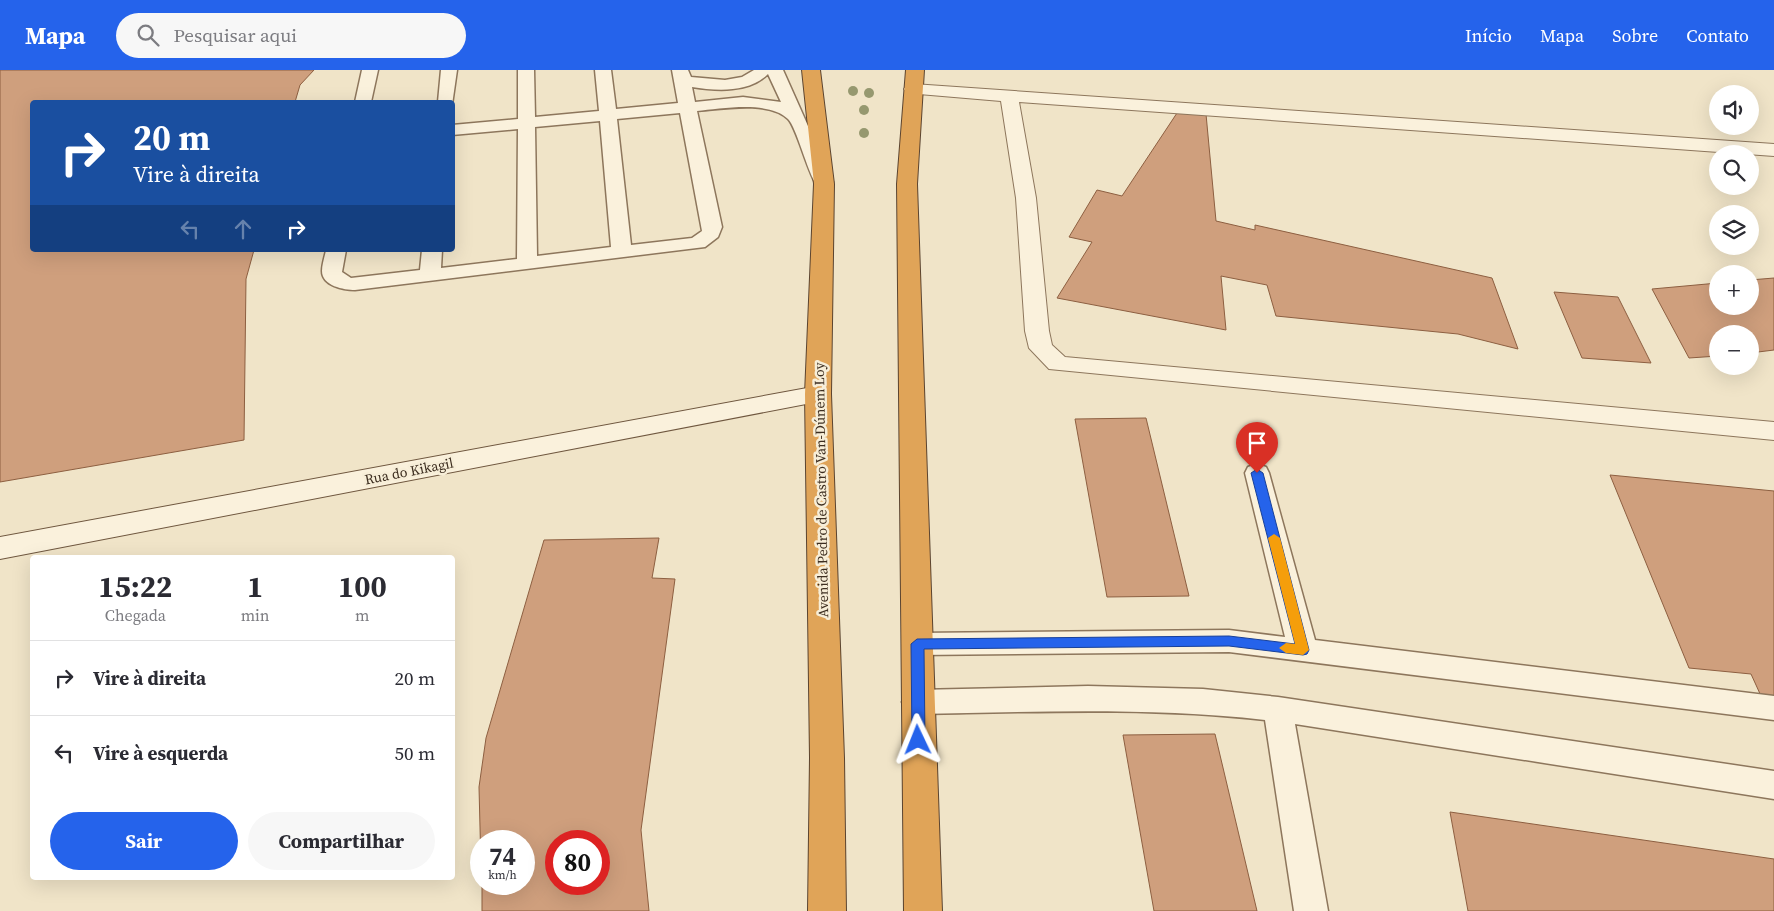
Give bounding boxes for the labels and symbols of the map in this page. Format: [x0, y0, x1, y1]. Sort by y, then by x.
street label: Avenida Pedro de Castro Van-Dúnem Loy [809, 361, 833, 618]
pin [1236, 422, 1278, 473]
street label: Rua do Kikagil [363, 453, 455, 489]
position arrow [891, 713, 943, 765]
speed limit sign: 80 [545, 830, 610, 895]

